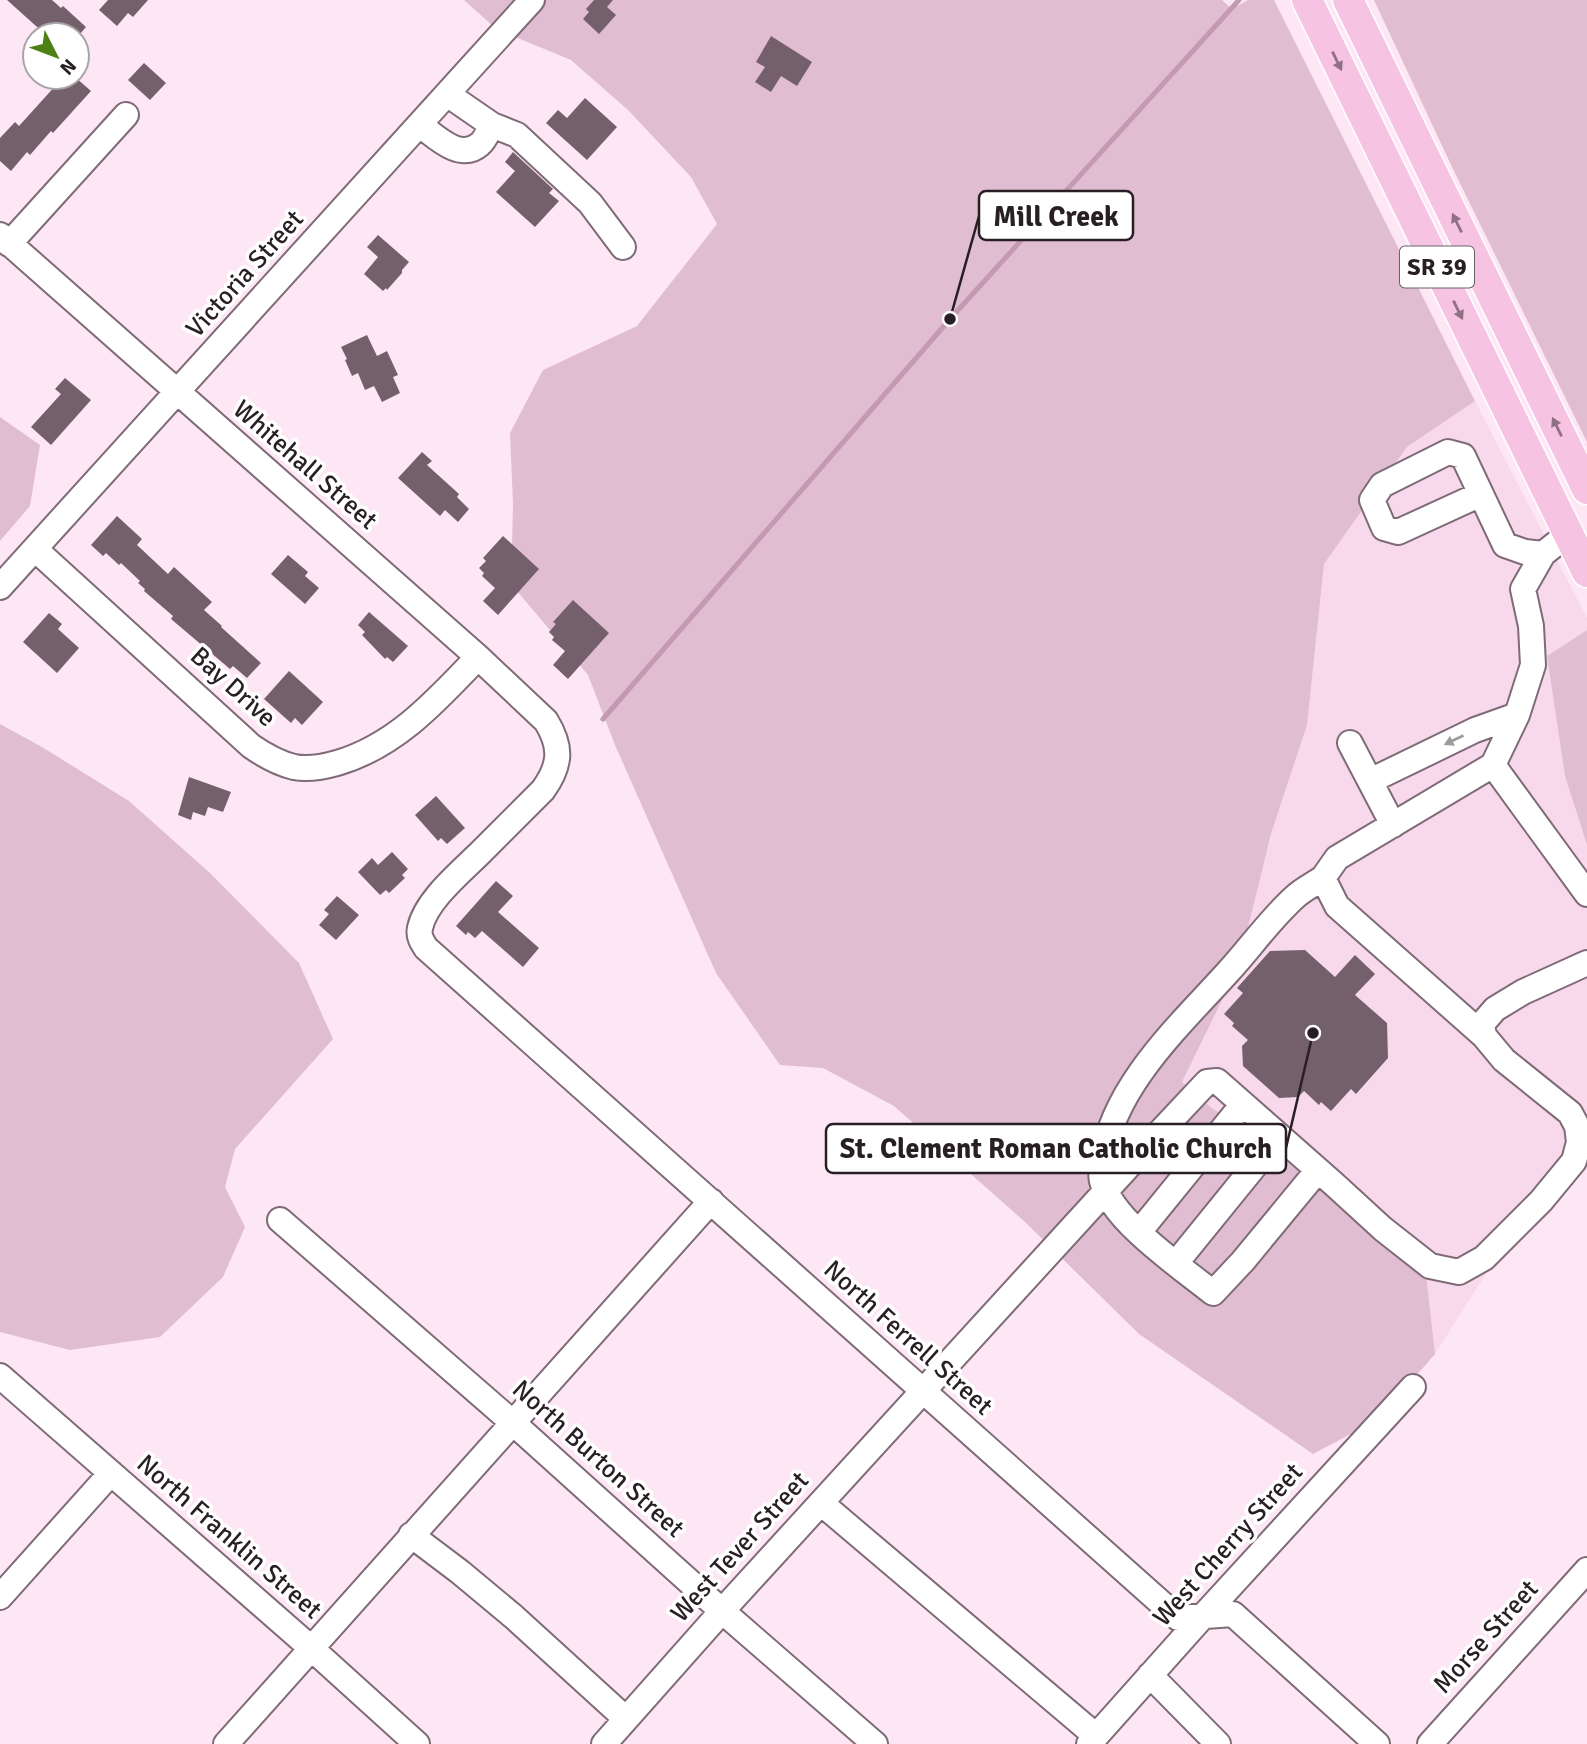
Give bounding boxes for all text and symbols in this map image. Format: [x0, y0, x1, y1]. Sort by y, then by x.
north arrow [21, 21, 91, 91]
one-way arrow [1331, 51, 1342, 71]
text: N [55, 54, 81, 80]
callout: Mill Creek [979, 191, 1133, 240]
text: Mill Creek [993, 200, 1119, 234]
street label: Victoria Street [179, 204, 311, 344]
one-way arrow [1451, 213, 1462, 233]
road number: SR 39 [1400, 246, 1474, 288]
one-way arrow [1453, 300, 1464, 320]
street label: Whitehall Street [226, 394, 384, 536]
one-way arrow [1551, 417, 1563, 437]
street label: Bay Drive [183, 640, 283, 734]
one-way arrow [1444, 734, 1464, 746]
callout: St. Clement Roman Catholic Church [826, 1124, 1286, 1173]
text: St. Clement Roman Catholic Church [840, 1132, 1272, 1166]
street label: North Ferrell Street [817, 1254, 999, 1422]
street label: North Burton Street [505, 1373, 691, 1545]
street label: North Franklin Street [130, 1448, 328, 1626]
street label: West Cherry Street [1146, 1457, 1310, 1633]
street label: West Tever Street [664, 1465, 816, 1629]
street label: Morse Street [1427, 1574, 1545, 1700]

